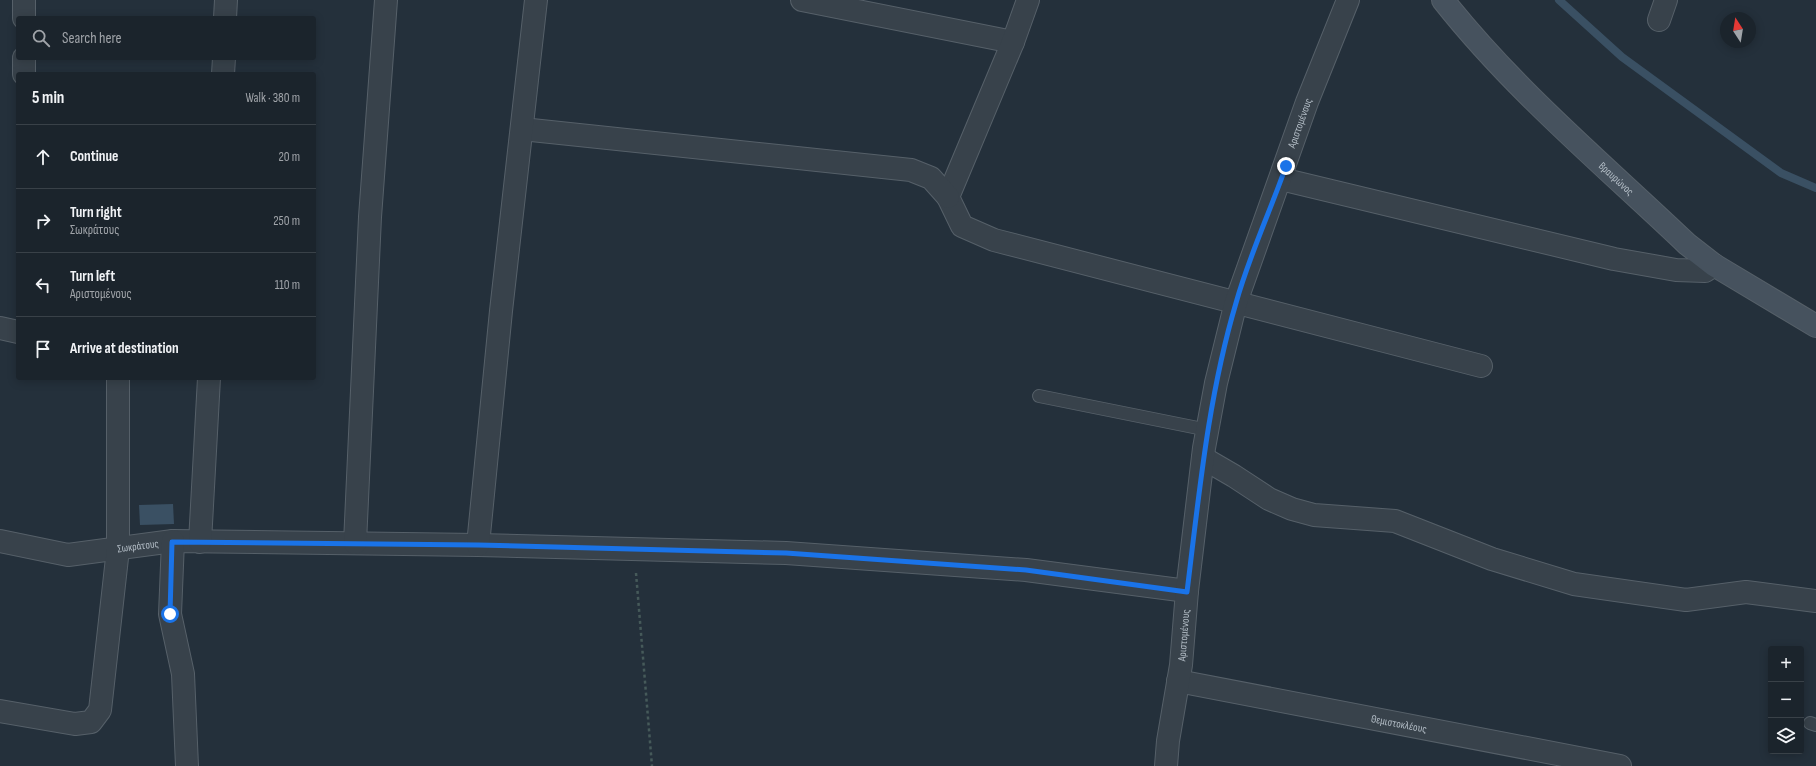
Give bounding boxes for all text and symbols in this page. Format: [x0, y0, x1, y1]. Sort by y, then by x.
north arrow [1720, 12, 1756, 48]
search box [16, 16, 316, 60]
icon: search [30, 27, 52, 49]
text: Search here [62, 29, 122, 48]
text: 5 min [32, 88, 64, 108]
text: Walk · 380 m [245, 90, 300, 106]
street label: Αριστομένους [1285, 96, 1315, 151]
icon: ahead [32, 146, 54, 168]
text: Continue [70, 147, 119, 166]
text: 20 m [278, 149, 300, 165]
route end [1277, 157, 1295, 175]
street label: Βραυρώνος [1596, 159, 1636, 198]
text: Turn right [70, 203, 122, 222]
icon: right [32, 210, 54, 232]
text: 250 m [273, 213, 300, 229]
text: Σωκράτους [70, 222, 119, 238]
text: Turn left [70, 267, 115, 286]
icon: left [32, 274, 54, 296]
text: 110 m [275, 277, 300, 293]
text: Αριστομένους [70, 286, 132, 302]
icon: arrive [32, 338, 54, 360]
text: Arrive at destination [70, 339, 179, 358]
street label: Σωκράτους [116, 537, 160, 555]
route start [161, 605, 179, 623]
street label: Αριστομένους [1175, 609, 1192, 663]
map controls [1768, 646, 1804, 754]
button: + [1768, 646, 1804, 682]
button: − [1768, 682, 1804, 718]
street label: Θεμιστοκλέους [1370, 712, 1428, 736]
button: layers [1768, 718, 1804, 754]

